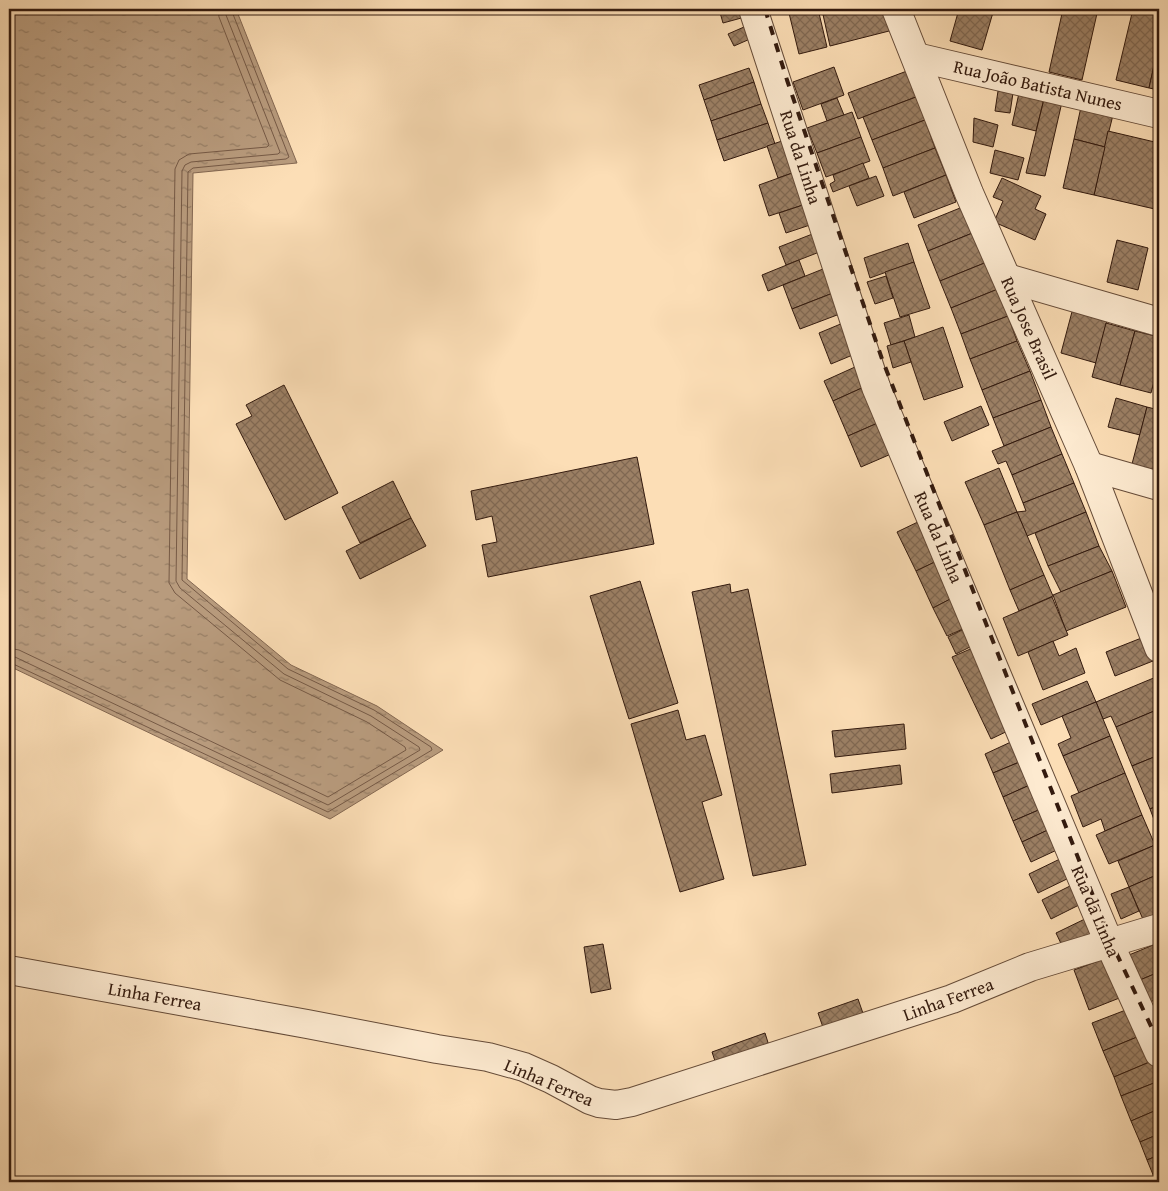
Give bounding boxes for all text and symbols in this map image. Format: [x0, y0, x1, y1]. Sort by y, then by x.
street label: Rua João Batista Nunes [951, 52, 1125, 118]
street label: Rua da Linha [773, 107, 829, 208]
street label: Rua Jose Brasil [994, 272, 1064, 384]
street label: Rua da Linha [908, 487, 971, 587]
street label: Rua da Linha [1065, 861, 1128, 961]
street label: Linha Ferrea [899, 970, 998, 1028]
street label: Linha Ferrea [106, 974, 204, 1018]
street label: Linha Ferrea [500, 1051, 598, 1113]

